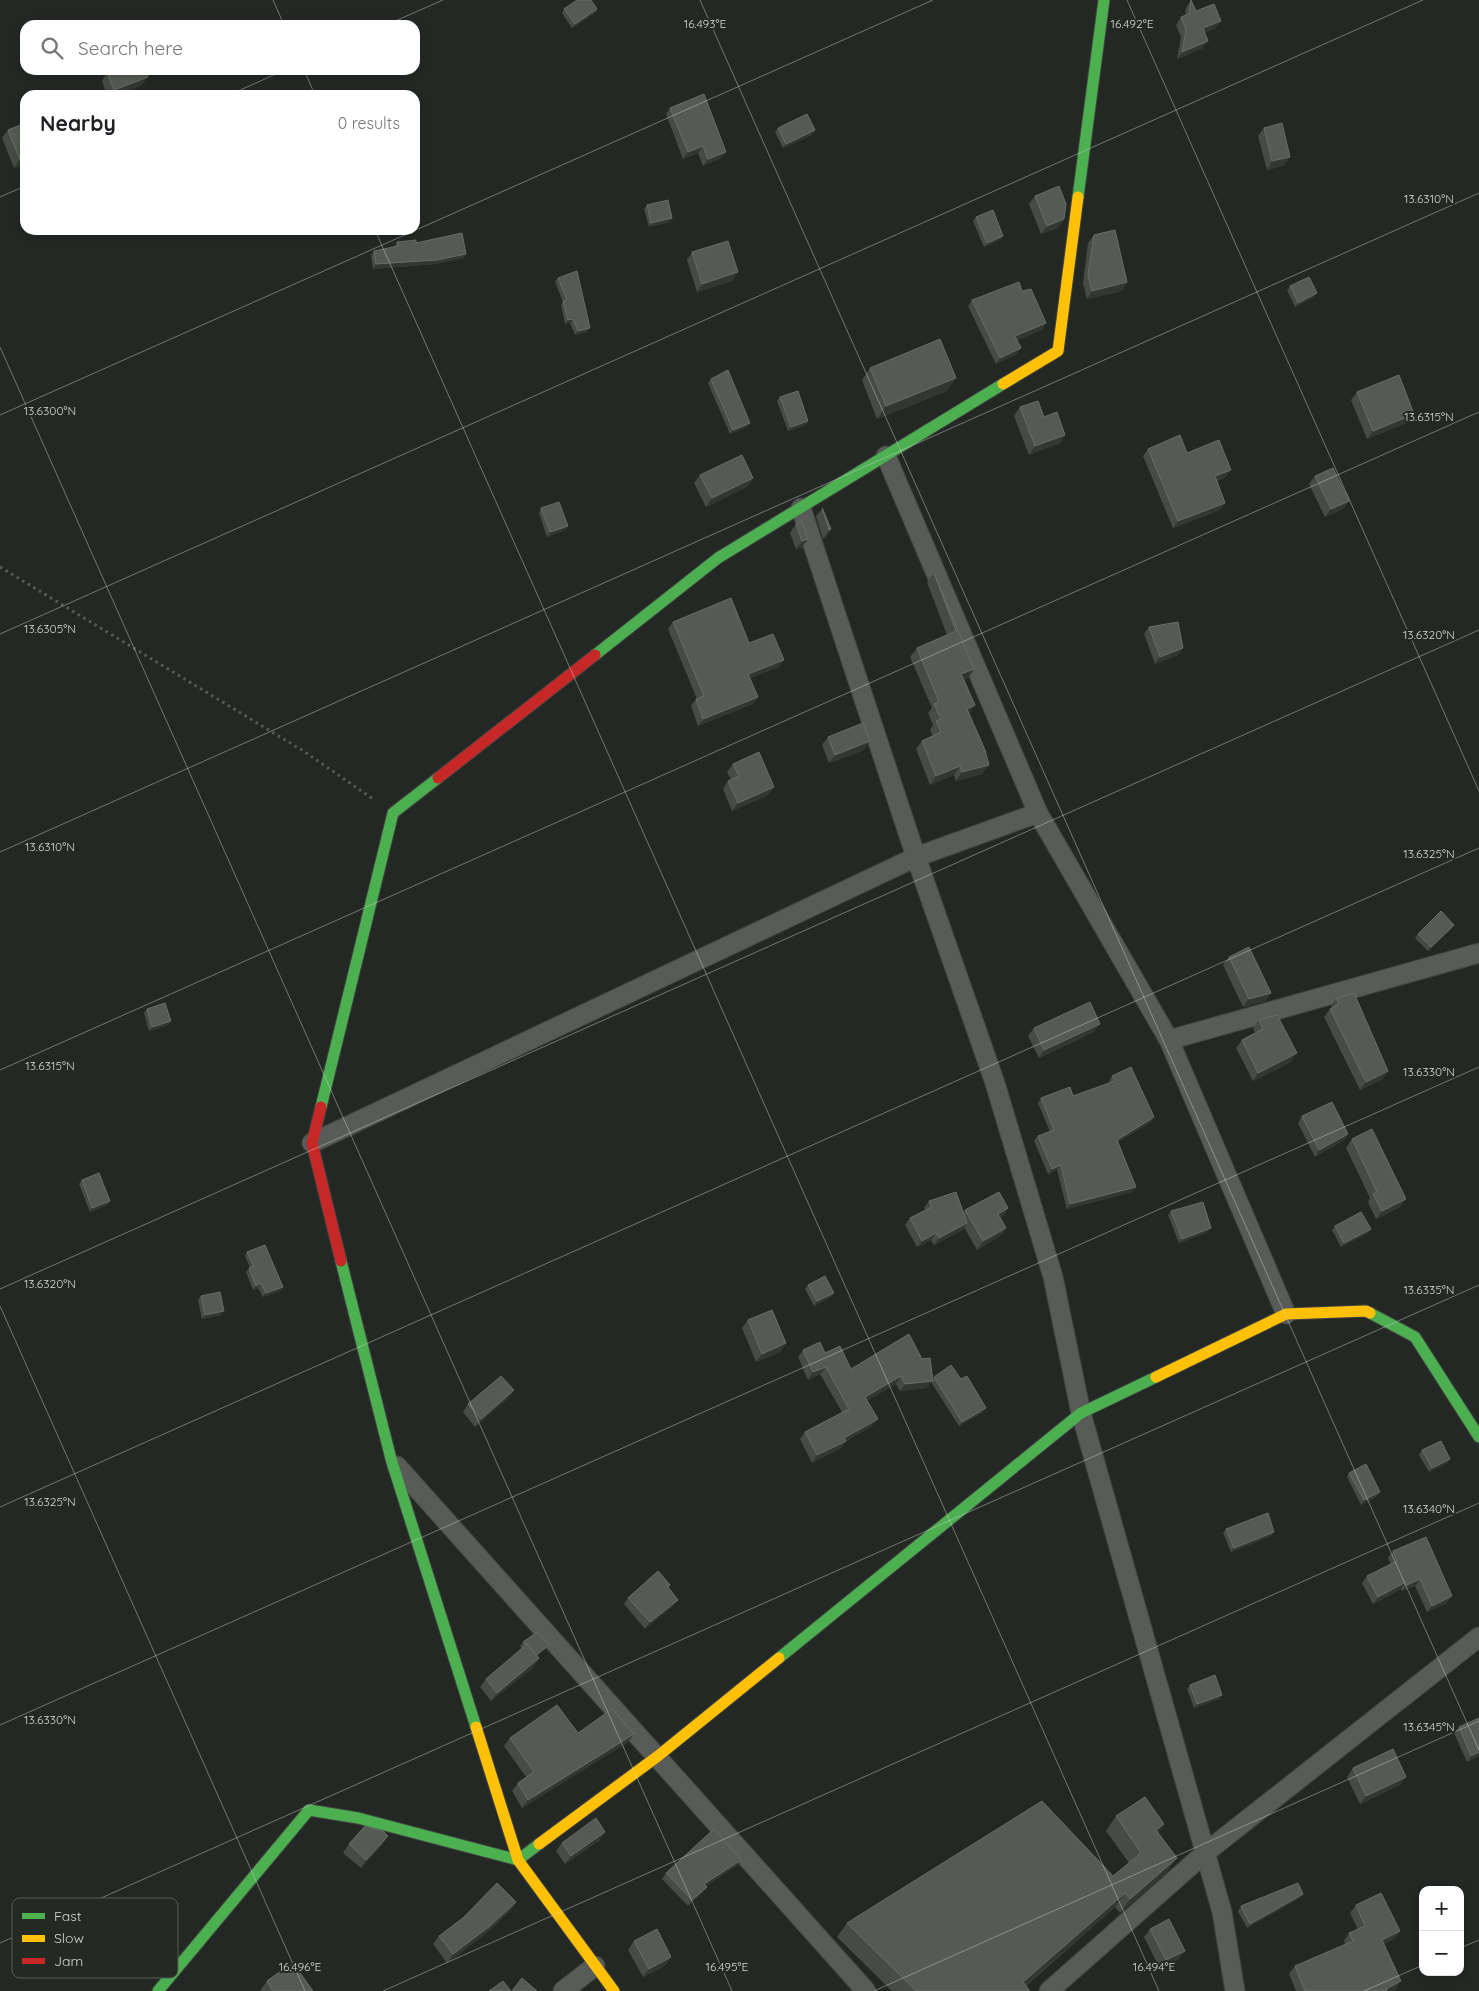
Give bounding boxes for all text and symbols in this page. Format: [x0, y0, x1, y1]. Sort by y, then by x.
text: 16.493°E [684, 16, 726, 31]
text: 16.492°E [1111, 16, 1154, 31]
search box [20, 20, 420, 75]
icon: search [38, 34, 66, 62]
text: Search here [78, 36, 183, 60]
text: Nearby [40, 110, 116, 136]
text: 0 results [338, 113, 400, 133]
text: 13.6310°N [1404, 191, 1454, 206]
text: 13.6300°N [24, 403, 76, 418]
text: 13.6315°N [1404, 409, 1454, 424]
text: 13.6305°N [24, 621, 76, 636]
text: 13.6320°N [1403, 627, 1455, 642]
text: 13.6310°N [25, 839, 75, 854]
text: 13.6325°N [1403, 846, 1455, 861]
text: 13.6315°N [25, 1058, 75, 1073]
text: 13.6330°N [1403, 1064, 1455, 1079]
text: 13.6320°N [24, 1276, 76, 1291]
text: 13.6335°N [1403, 1282, 1455, 1297]
text: 13.6325°N [24, 1494, 76, 1509]
text: 13.6340°N [1403, 1501, 1455, 1516]
text: 13.6330°N [24, 1712, 76, 1727]
text: 13.6345°N [1403, 1719, 1455, 1734]
map controls [1419, 1886, 1464, 1976]
button: + [1419, 1886, 1464, 1931]
legend [12, 1898, 178, 1978]
text: Fast [54, 1907, 82, 1925]
text: Slow [54, 1929, 84, 1947]
button: − [1419, 1931, 1464, 1976]
text: Jam [54, 1952, 83, 1970]
text: 16.496°E [279, 1959, 322, 1974]
text: 16.495°E [706, 1959, 749, 1974]
text: 16.494°E [1133, 1959, 1175, 1974]

